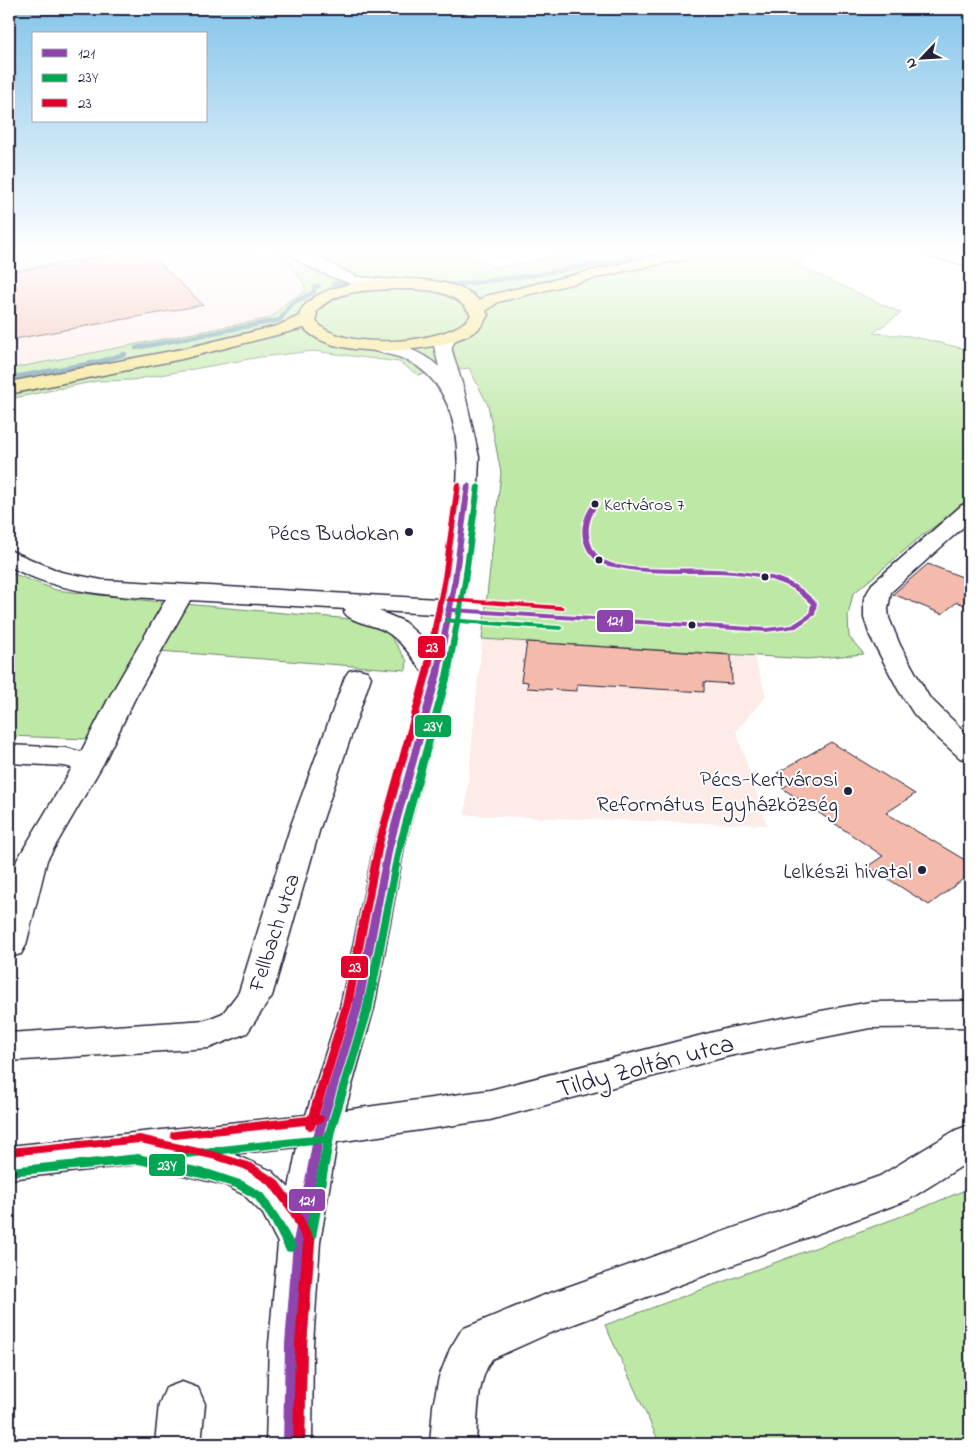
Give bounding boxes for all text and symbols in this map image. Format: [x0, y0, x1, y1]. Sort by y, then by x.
legend [32, 32, 208, 122]
north arrow [896, 32, 946, 82]
text: 121 [78, 43, 95, 65]
text: N [900, 54, 923, 72]
text: 23Y [78, 67, 99, 89]
text: 23 [78, 93, 92, 115]
place label: Kertváros 7 [604, 493, 685, 519]
marker: Kertváros 7 [590, 499, 600, 509]
place label: Pécs Budokan [268, 519, 399, 551]
marker: Pécs Budokan [403, 526, 415, 538]
unlabelled marker [594, 555, 604, 565]
unlabelled marker [760, 572, 770, 582]
line badge: 121 [596, 609, 634, 633]
text: 121 [607, 611, 623, 632]
unlabelled marker [687, 620, 697, 630]
line badge: 23 [417, 635, 446, 659]
text: 23 [425, 638, 439, 659]
line badge: 23Y [414, 714, 452, 738]
text: 23Y [422, 717, 443, 738]
place label: Pécs-Kertvárosi Református Egyházközség [597, 765, 838, 823]
marker: Pécs-Kertvárosi Református Egyházközség [842, 785, 854, 797]
place label: Lelkészi hivatal [783, 857, 912, 889]
marker: Lelkészi hivatal [916, 864, 928, 876]
street label: Fellbach utca [241, 870, 310, 997]
line badge: 23 [340, 955, 369, 979]
text: 23 [348, 958, 362, 979]
street label: Tildy Zoltán utca [553, 1026, 738, 1110]
line badge: 23Y [148, 1153, 186, 1177]
text: 23Y [156, 1156, 177, 1177]
line badge: 121 [288, 1188, 326, 1212]
text: 121 [299, 1191, 315, 1212]

